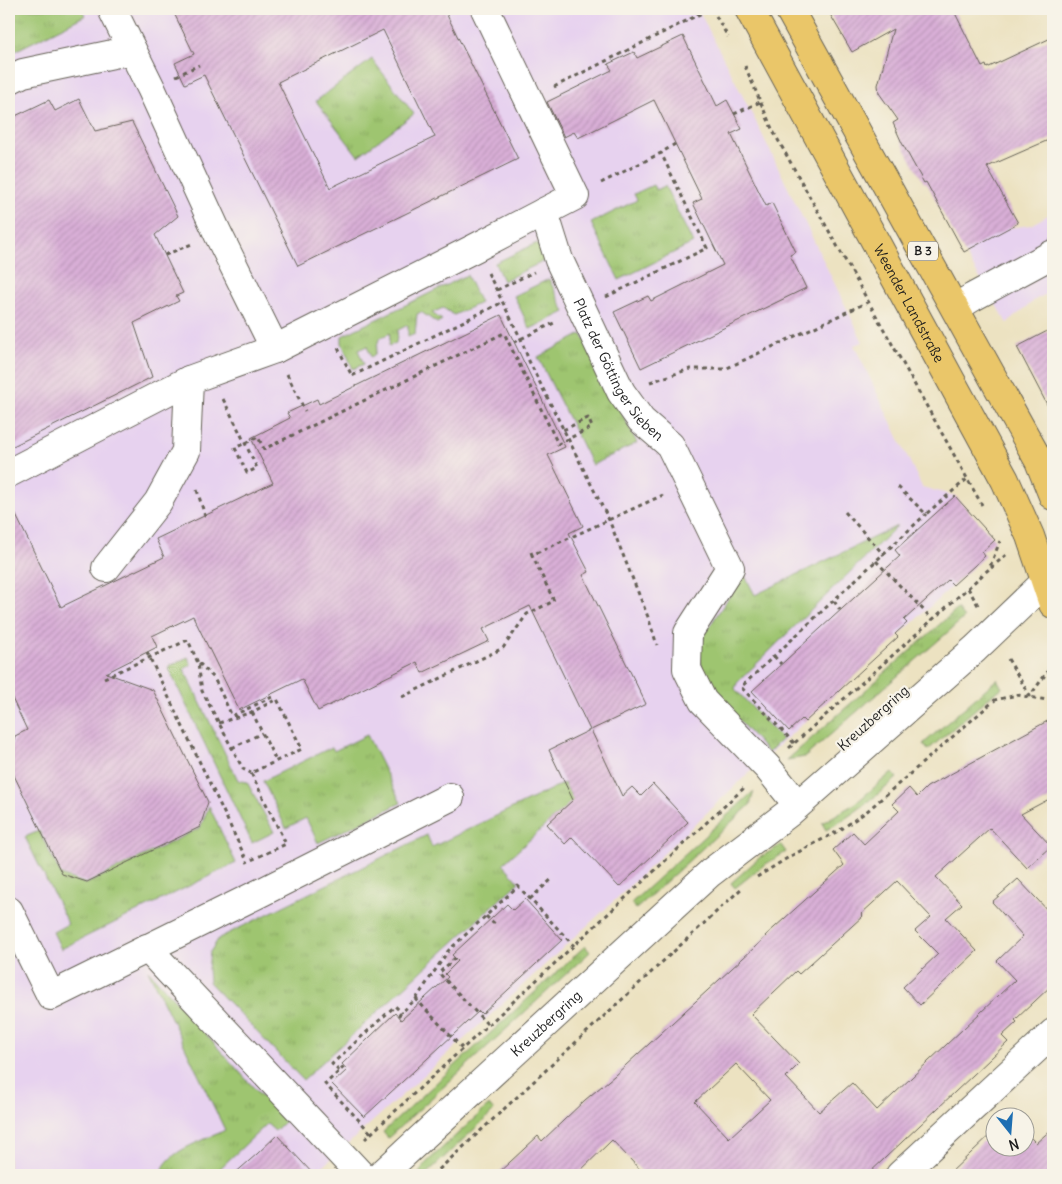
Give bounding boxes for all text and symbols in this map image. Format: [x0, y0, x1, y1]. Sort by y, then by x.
street label: Weender Landstraße [870, 241, 948, 366]
road number: B 3 [908, 242, 938, 260]
street label: Platz der Göttinger Sieben [569, 295, 667, 444]
street label: Kreuzbergring [834, 681, 912, 755]
street label: Kreuzbergring [507, 987, 585, 1061]
north arrow [984, 1106, 1034, 1156]
text: N [1007, 1134, 1021, 1154]

